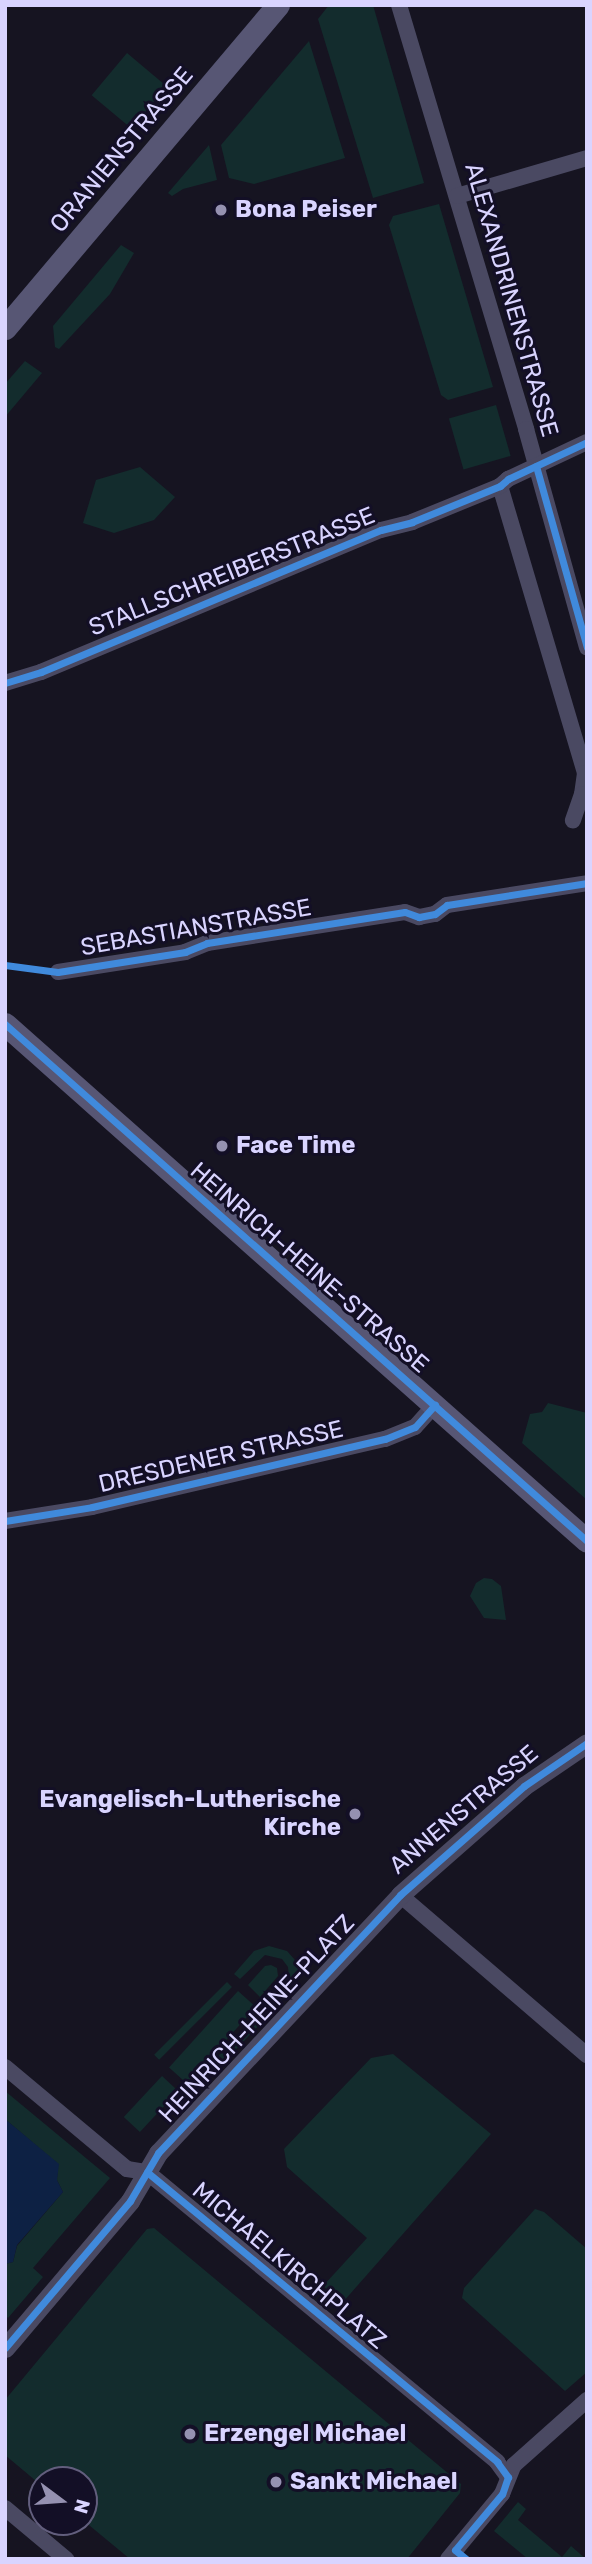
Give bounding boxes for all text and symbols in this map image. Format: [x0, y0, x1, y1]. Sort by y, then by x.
street label: ORANIENSTRASSE [44, 61, 200, 239]
street label: ALEXANDRINENSTRASSE [458, 160, 564, 440]
place label: Bona Peiser [235, 196, 377, 224]
marker: Bona Peiser [213, 202, 229, 218]
street label: STALLSCHREIBERSTRASSE [85, 501, 379, 643]
street label: SEBASTIANSTRASSE [78, 894, 314, 962]
place label: Face Time [236, 1132, 356, 1160]
marker: Face Time [214, 1138, 230, 1154]
street label: HEINRICH-HEINE-STRASSE [184, 1157, 434, 1379]
street label: DRESDENER STRASSE [96, 1415, 346, 1499]
street label: ANNENSTRASSE [384, 1739, 544, 1881]
place label: Evangelisch-Lutherische Kirche [39, 1786, 341, 1842]
marker: Evangelisch-Lutherische Kirche [347, 1806, 363, 1822]
street label: HEINRICH-HEINE-PLATZ [153, 1909, 361, 2129]
street label: MICHAELKIRCHPLATZ [186, 2176, 392, 2356]
place label: Erzengel Michael [204, 2420, 406, 2448]
marker: Erzengel Michael [182, 2426, 198, 2442]
north arrow [28, 2466, 98, 2536]
place label: Sankt Michael [290, 2468, 458, 2496]
marker: Sankt Michael [268, 2474, 284, 2490]
text: N [69, 2497, 95, 2516]

